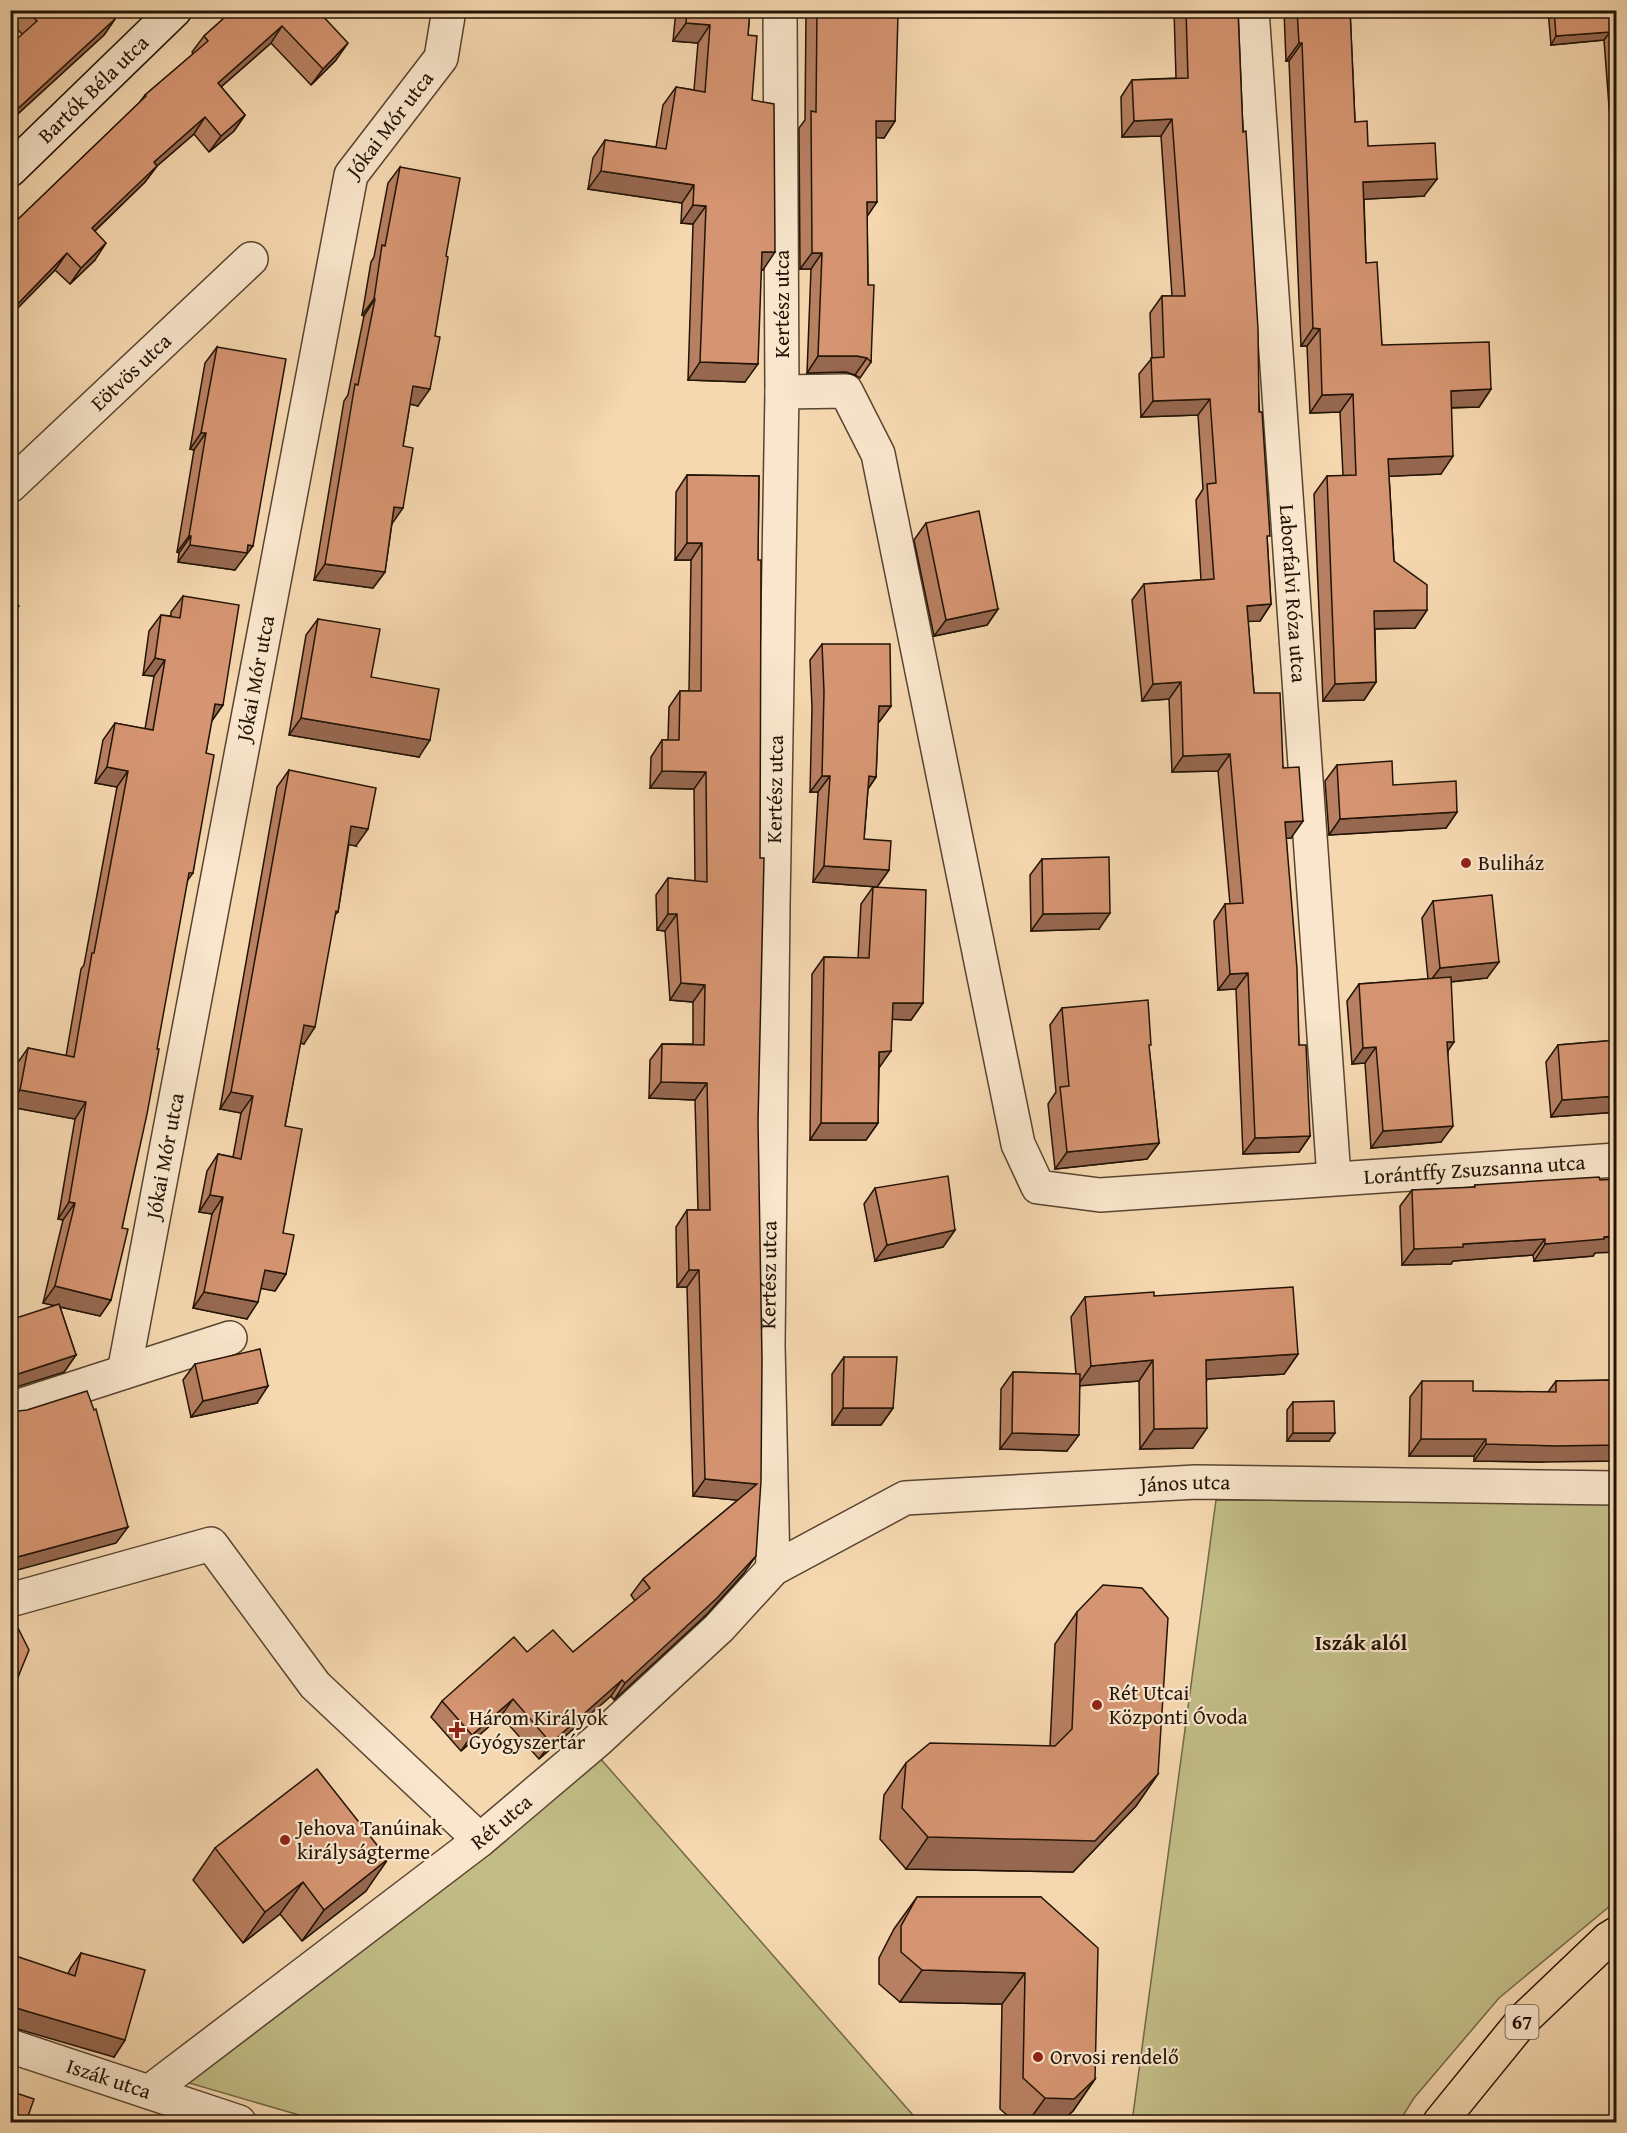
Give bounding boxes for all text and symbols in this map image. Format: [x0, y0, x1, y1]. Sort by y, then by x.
street label: Bartók Béla utca [30, 28, 156, 150]
street label: Jókai Mór utca [336, 64, 441, 187]
street label: Kertész utca [766, 250, 797, 358]
street label: Eötvös utca [83, 326, 178, 418]
street label: Laborfalvi Róza utca [1272, 503, 1315, 684]
street label: Jókai Mór utca [227, 613, 282, 747]
street label: Kertész utca [758, 735, 791, 844]
place label: Buliház [1478, 847, 1544, 878]
marker: Buliház [1459, 856, 1473, 870]
street label: Jókai Mór utca [137, 1090, 192, 1224]
street label: Lorántffy Zsuzsanna utca [1363, 1146, 1586, 1192]
street label: Kertész utca [752, 1221, 784, 1329]
street label: János utca [1136, 1466, 1230, 1500]
district label: Iszák alól [1315, 1626, 1407, 1658]
place label: Rét Utcai Központi Óvoda [1109, 1677, 1248, 1732]
marker: Rét Utcai Központi Óvoda [1090, 1698, 1104, 1712]
place label: Három Királyok Gyógyszertár [469, 1702, 608, 1757]
marker: Három Királyok Gyógyszertár [450, 1723, 464, 1737]
street label: Rét utca [464, 1786, 539, 1857]
place label: Jehova Tanúinak királyságterme [294, 1812, 443, 1867]
marker: Jehova Tanúinak királyságterme [278, 1833, 292, 1847]
road number: 67 [1506, 2005, 1538, 2039]
place label: Orvosi rendelő [1050, 2041, 1179, 2072]
street label: Iszák utca [63, 2050, 155, 2107]
marker: Orvosi rendelő [1031, 2050, 1045, 2064]

